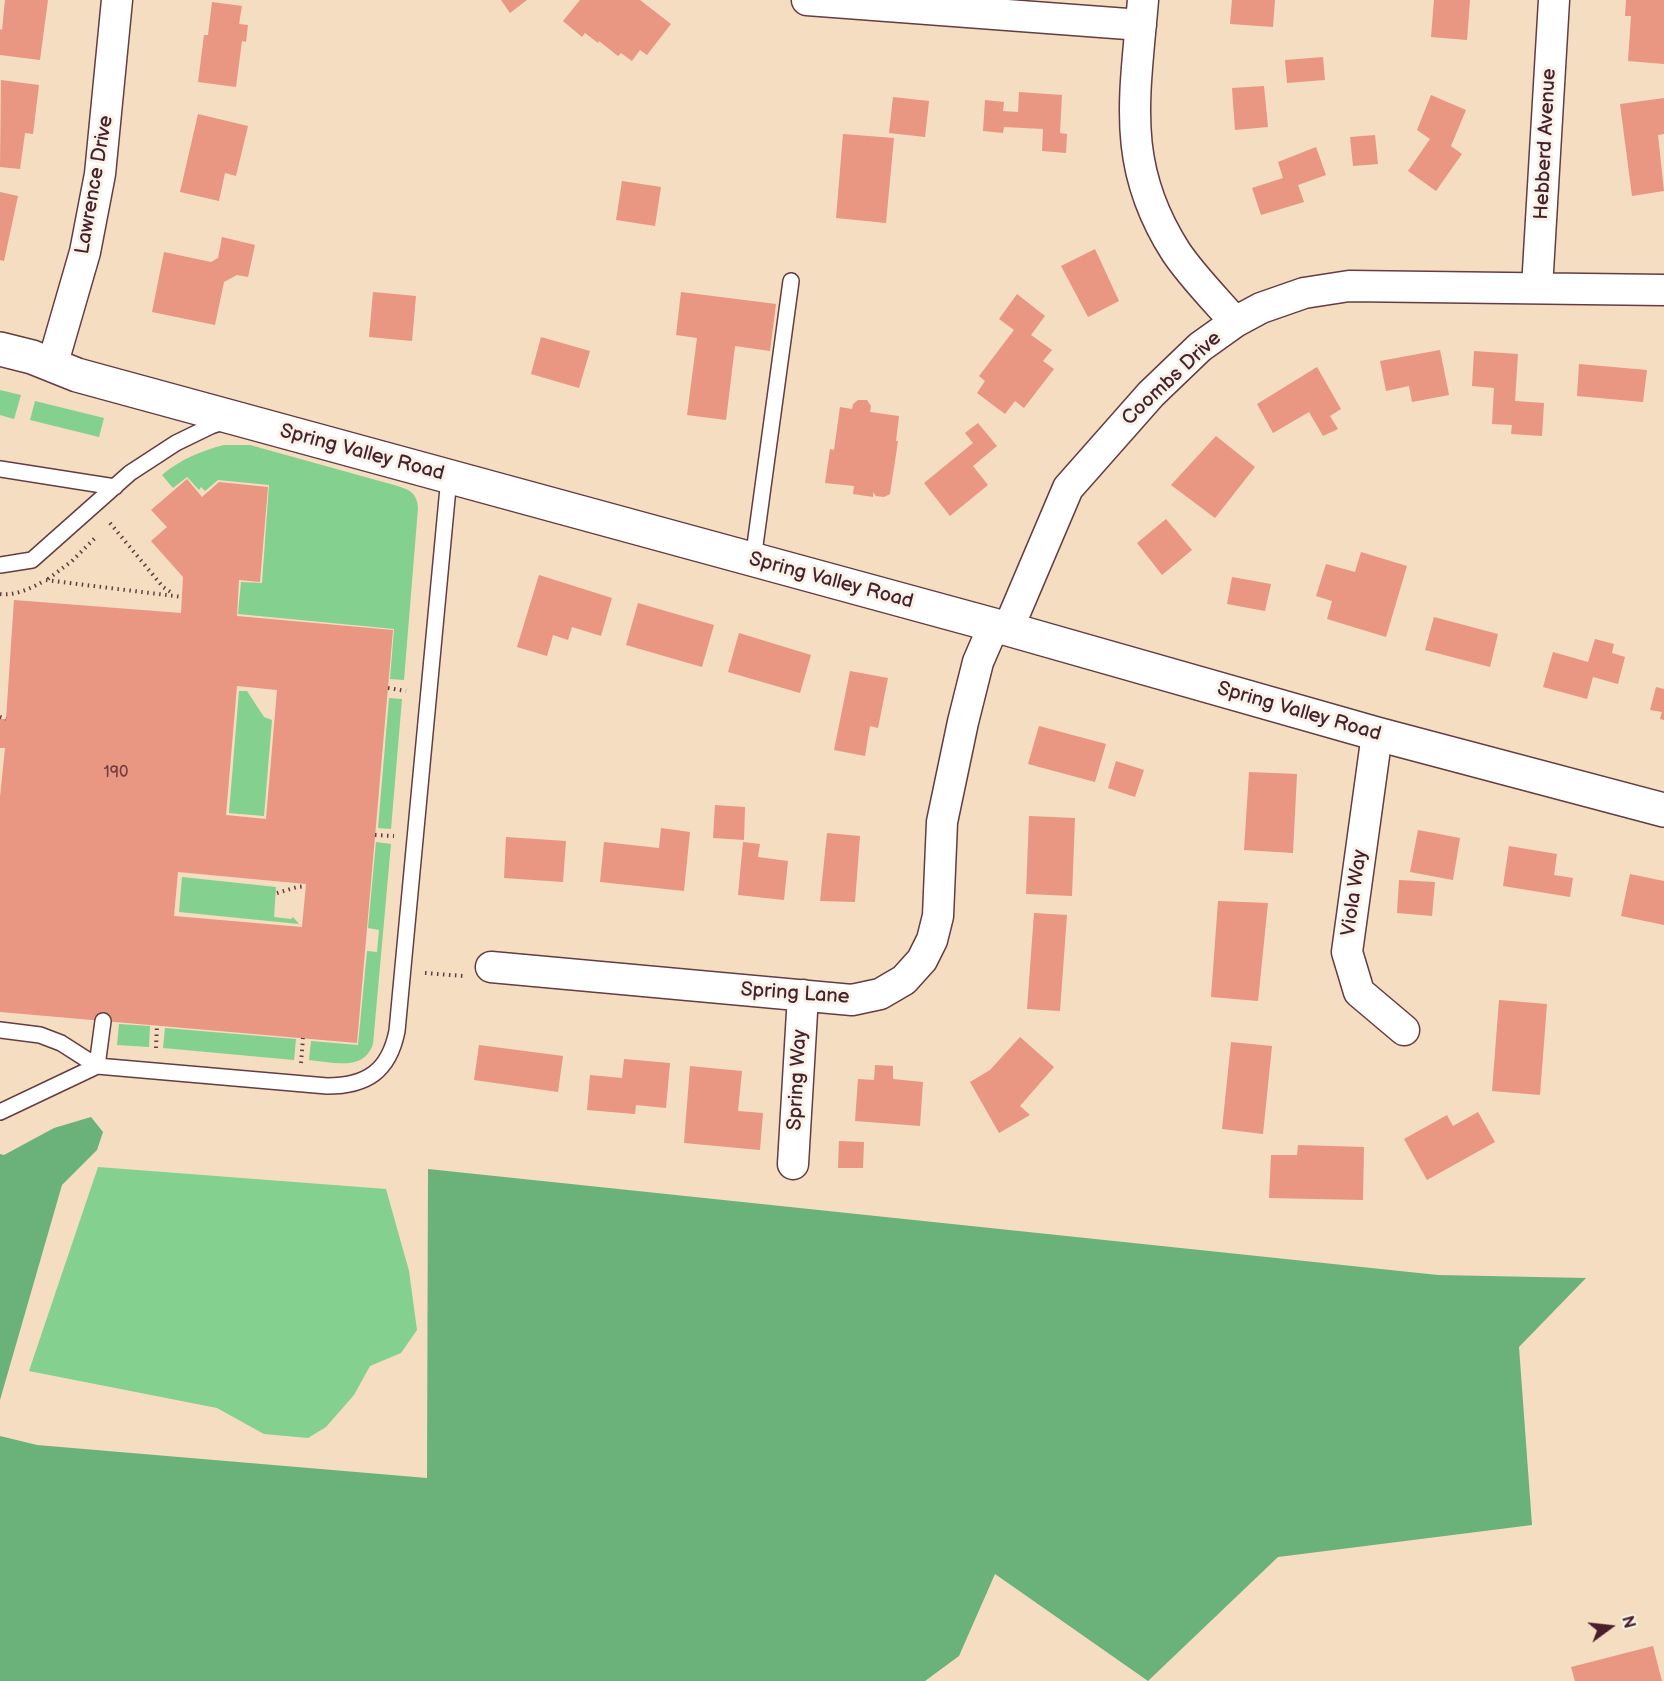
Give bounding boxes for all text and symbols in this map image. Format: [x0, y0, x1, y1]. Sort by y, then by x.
street label: Hebberd Avenue [1530, 68, 1562, 220]
street label: Lawrence Drive [71, 114, 119, 256]
street label: Coombs Drive [1117, 327, 1227, 431]
street label: Spring Valley Road [277, 420, 447, 486]
street label: Spring Valley Road [746, 548, 916, 614]
street label: Spring Valley Road [1214, 677, 1384, 747]
house number: 190 [104, 763, 128, 783]
street label: Viola Way [1337, 848, 1373, 938]
street label: Spring Lane [740, 978, 850, 1010]
street label: Spring Way [783, 1029, 813, 1131]
north arrow [1580, 1597, 1640, 1657]
text: N [1617, 1614, 1639, 1630]

